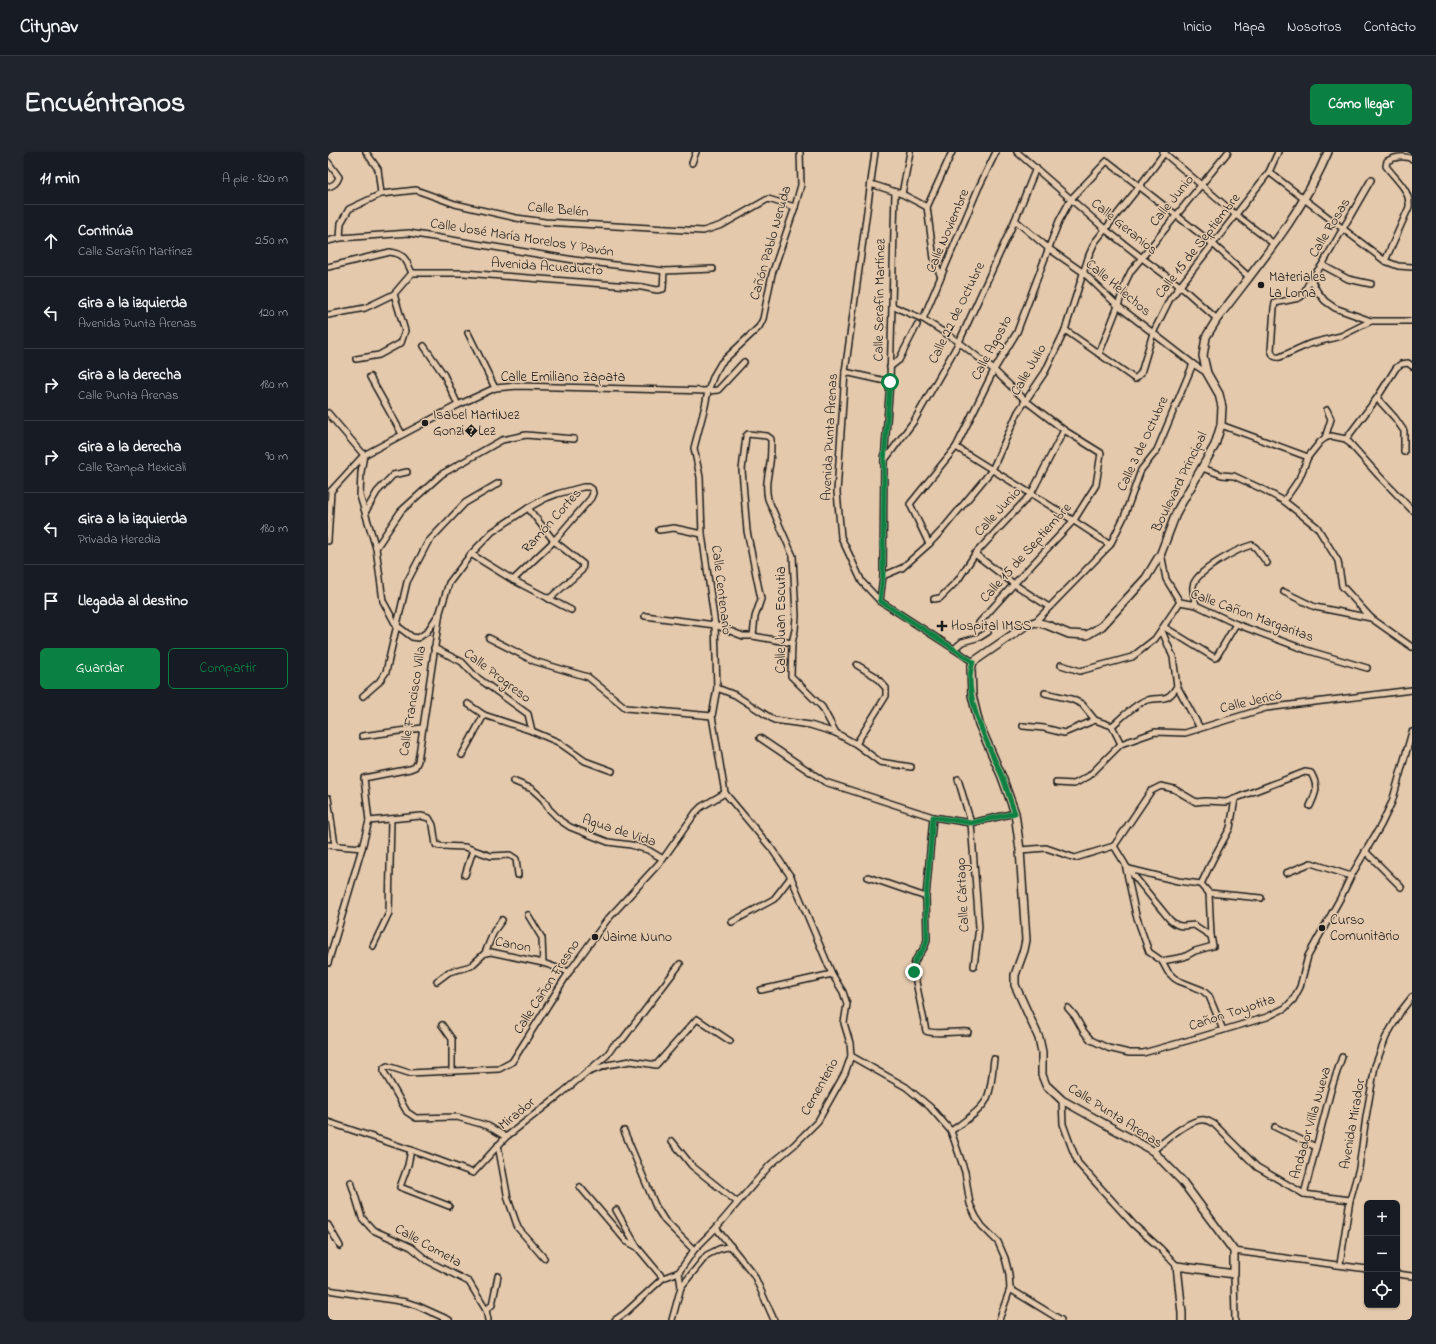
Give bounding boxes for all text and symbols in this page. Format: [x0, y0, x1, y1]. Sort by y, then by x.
text: Citynav [20, 14, 78, 41]
text: Inicio [1183, 17, 1212, 38]
text: Mapa [1234, 17, 1265, 38]
text: Nosotros [1287, 17, 1342, 38]
text: Contacto [1364, 17, 1416, 38]
text: Encuéntranos [24, 84, 185, 125]
button: Cómo llegar [1310, 84, 1412, 125]
text: 11 min [40, 166, 80, 191]
text: A pie · 820 m [222, 169, 288, 188]
street label: Calle Junio [1145, 171, 1199, 231]
street label: Cañón Pablo Neruda [745, 183, 797, 303]
street label: Calle Noviembre [921, 185, 975, 276]
street label: Calle 15 de Septiembre [1150, 188, 1246, 303]
street label: Calle Geranios [1086, 194, 1162, 260]
street label: Calle Rosas [1304, 194, 1356, 262]
street label: Calle Belén [527, 197, 589, 223]
street label: Calle José María Morelos Y Pavón [429, 213, 615, 263]
text: Continúa [78, 220, 133, 242]
icon: ahead [40, 230, 62, 252]
text: 250 m [255, 231, 288, 250]
street label: Calle Serafín Martínez [868, 238, 892, 362]
text: Calle Serafín Martínez [78, 242, 192, 261]
street label: Avenida Acueducto [490, 253, 604, 281]
street label: Calle Helechos [1081, 254, 1155, 322]
street label: Calle 22 de Octubre [923, 258, 991, 367]
place label: Materiales La Loma [1269, 267, 1326, 304]
marker: Materiales La Loma [1256, 280, 1266, 290]
text: Gira a la izquierda [78, 292, 187, 314]
icon: left [40, 302, 62, 324]
text: 120 m [258, 303, 288, 322]
street label: Calle Agosto [966, 312, 1019, 385]
text: Avenida Punta Arenas [78, 314, 197, 333]
street label: Calle Julio [1006, 340, 1052, 400]
text: Gira a la derecha [78, 364, 181, 386]
street label: Calle Emiliano Zapata [501, 367, 625, 388]
street label: Avenida Punta Arenas [816, 373, 844, 501]
route start [881, 373, 899, 391]
icon: right [40, 374, 62, 396]
text: 180 m [260, 375, 288, 394]
text: Calle Punta Arenas [78, 386, 179, 405]
street label: Calle 3 de Octubre [1112, 392, 1175, 495]
place label: Isabel MartiNez Gonzi�Lez [433, 405, 520, 442]
marker: Isabel MartiNez Gonzi�Lez [420, 418, 430, 428]
street label: Boulevard Principal [1146, 428, 1213, 537]
text: Gira a la derecha [78, 436, 181, 458]
icon: right [40, 446, 62, 468]
text: 90 m [265, 447, 288, 466]
text: Calle Rampa Mexicali [78, 458, 186, 477]
street label: Calle Junio [969, 482, 1027, 542]
street label: Ramón Cortes [517, 484, 587, 558]
street label: Calle 15 de Septiembre [975, 498, 1077, 608]
text: Gira a la izquierda [78, 508, 187, 530]
icon: left [40, 518, 62, 540]
text: 180 m [260, 519, 288, 538]
text: Privada Heredia [78, 530, 161, 549]
street label: Calle Centenario [705, 544, 737, 636]
street label: Calle Juan Escutia [771, 566, 792, 674]
street label: Calle Cañon Margaritas [1187, 584, 1317, 649]
icon: arrive [40, 590, 62, 612]
text: Llegada al destino [78, 590, 188, 612]
place label: Hospital IMSS [951, 616, 1032, 637]
marker: Hospital IMSS [936, 620, 948, 632]
street label: Calle Francisco Villa [394, 644, 432, 758]
street label: Calle Progreso [458, 644, 535, 709]
button: Guardar [40, 648, 160, 689]
button: Compartir [168, 648, 288, 689]
street label: Calle Jericó [1218, 685, 1284, 719]
street label: Agua de Vida [579, 809, 659, 854]
street label: Calle Cártago [951, 857, 976, 933]
place label: Curso Comunitario [1330, 910, 1400, 947]
marker: Curso Comunitario [1317, 923, 1327, 933]
place label: Jaime Nuno [603, 927, 672, 948]
street label: Canon [493, 932, 533, 959]
marker: Jaime Nuno [590, 932, 600, 942]
street label: Calle Cañon Fresno [508, 935, 586, 1039]
route end [905, 963, 923, 981]
street label: Cañon Toyotita [1186, 989, 1278, 1038]
street label: Cementerio [796, 1054, 844, 1120]
street label: Andador Villa Nueva [1285, 1064, 1337, 1182]
street label: Avenida Mirador [1335, 1076, 1371, 1171]
street label: Calle Punta Arenas [1063, 1078, 1167, 1154]
street label: Mirador [494, 1092, 541, 1136]
map controls [1364, 1200, 1400, 1308]
button: + [1364, 1200, 1400, 1236]
street label: Calle Cometa [391, 1219, 465, 1273]
button: − [1364, 1236, 1400, 1272]
button: locate [1364, 1272, 1400, 1308]

